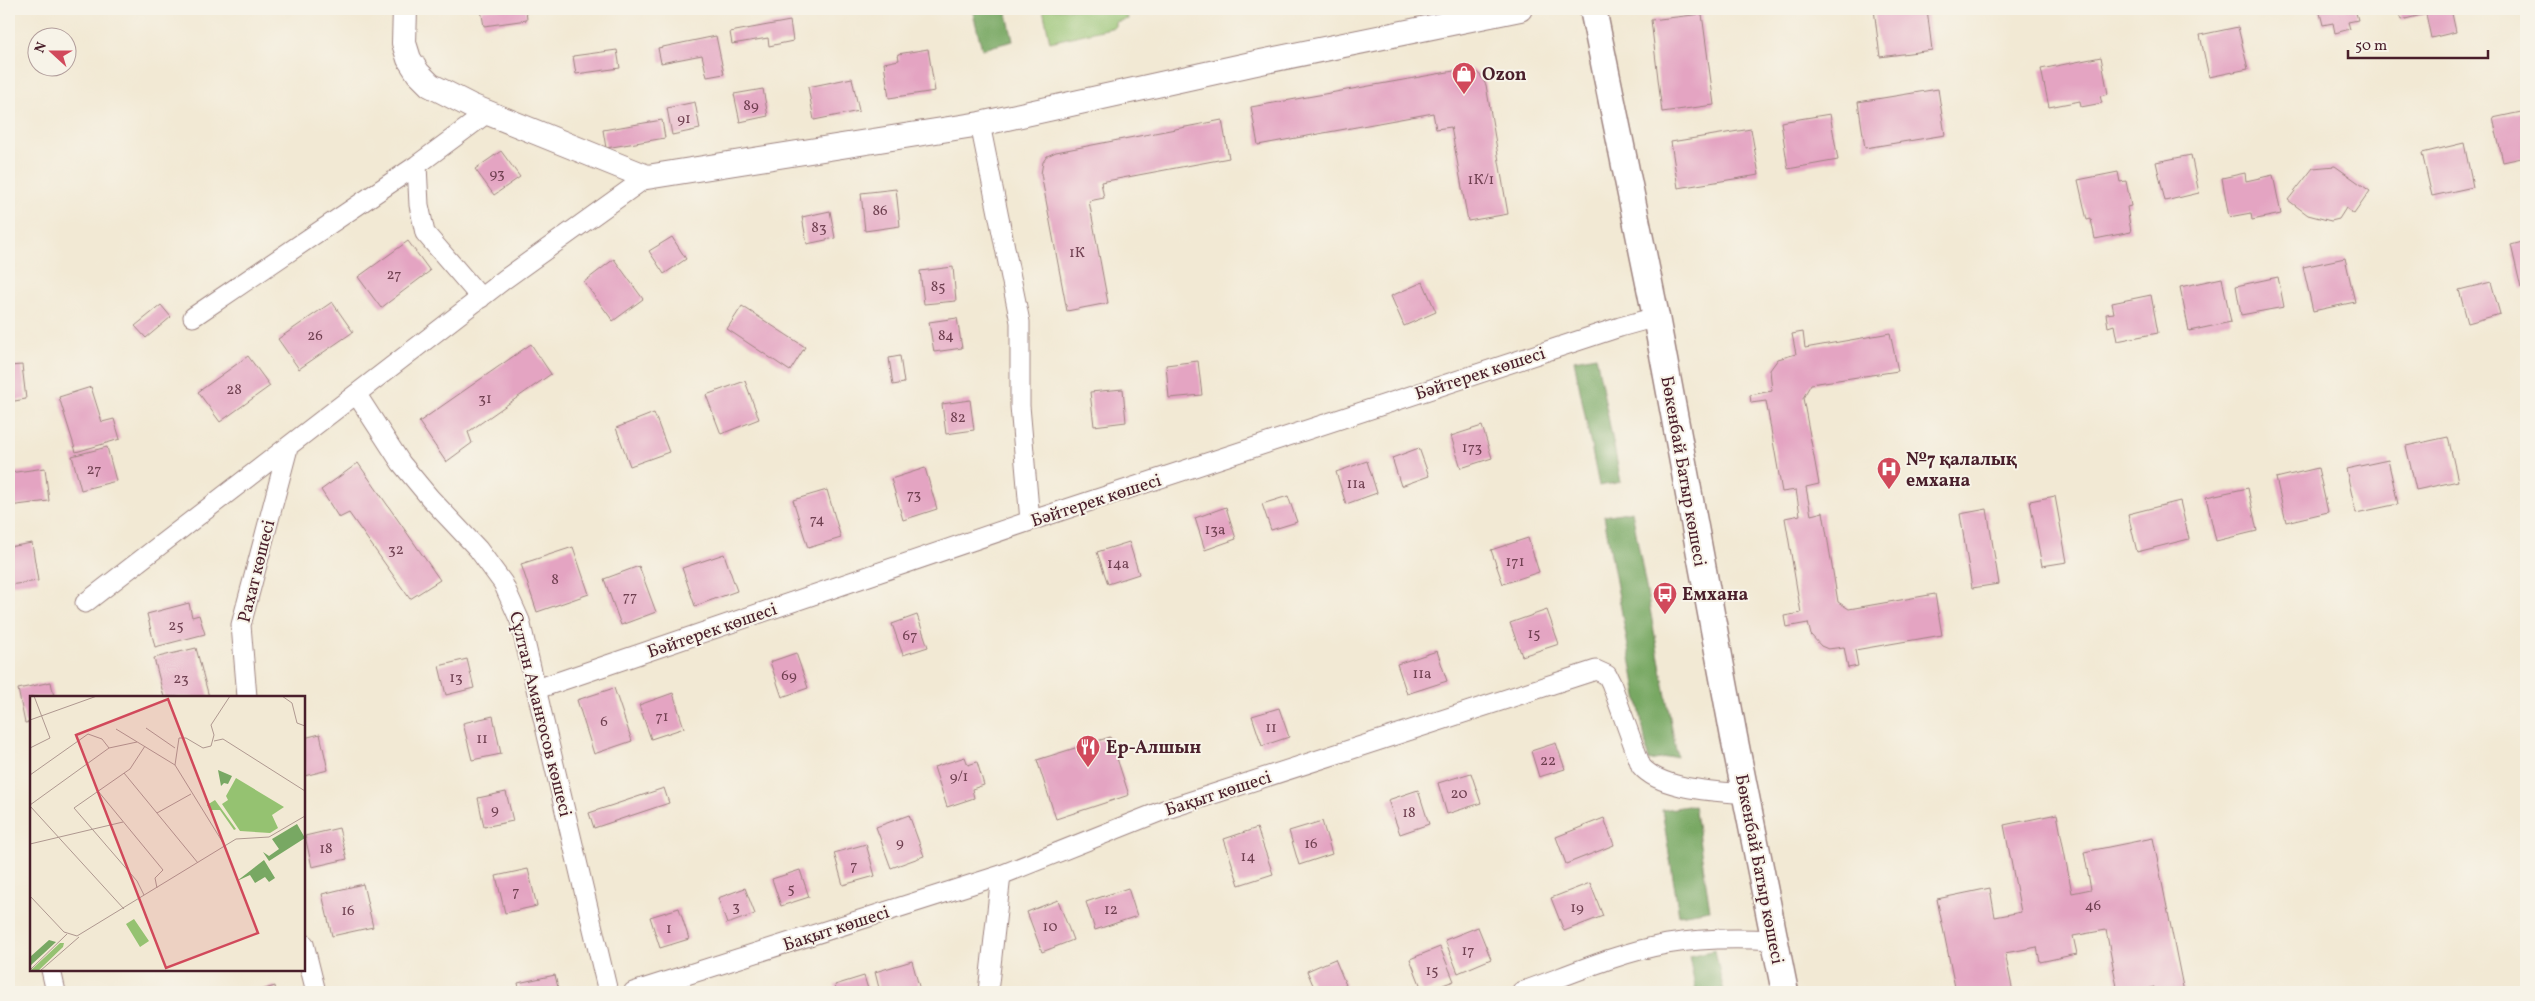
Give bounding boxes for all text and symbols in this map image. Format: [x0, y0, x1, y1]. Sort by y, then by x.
north arrow [28, 28, 78, 78]
scale bar [2348, 28, 2488, 60]
text: 50 m [2355, 36, 2387, 57]
text: N [31, 40, 52, 56]
shop icon: Ozon [1451, 61, 1477, 95]
place label: Ozon [1482, 63, 1527, 88]
house number: 89 [743, 96, 759, 117]
house number: 91 [677, 109, 691, 130]
house number: 93 [489, 164, 505, 185]
house number: 1К/1 [1468, 170, 1494, 191]
house number: 86 [872, 201, 888, 222]
house number: 83 [811, 218, 827, 239]
house number: 1К [1069, 243, 1085, 264]
house number: 27 [387, 265, 401, 286]
house number: 85 [931, 277, 945, 298]
house number: 26 [307, 326, 323, 347]
house number: 84 [938, 326, 954, 347]
street label: Бәйтерек көшесі [1412, 342, 1549, 407]
street label: Бөкенбай Батыр көшесі [1653, 374, 1712, 569]
house number: 28 [226, 380, 242, 401]
house number: 31 [478, 389, 492, 410]
house number: 82 [950, 408, 966, 429]
house number: 173 [1462, 438, 1482, 459]
place label: №7 қалалық емхана [1906, 448, 2018, 494]
hospital icon: №7 қалалық емхана [1876, 456, 1902, 490]
house number: 27 [87, 460, 101, 481]
street label: Бәйтерек көшесі [1028, 469, 1165, 534]
house number: 11а [1346, 474, 1366, 495]
house number: 73 [907, 485, 921, 506]
house number: 74 [810, 510, 824, 531]
street label: Рахат көшесі [233, 517, 282, 625]
house number: 13а [1205, 520, 1226, 541]
house number: 32 [388, 540, 404, 561]
house number: 171 [1506, 552, 1524, 573]
house number: 14а [1107, 554, 1129, 575]
house number: 8 [551, 570, 559, 591]
bus stop icon: Емхана [1652, 581, 1678, 615]
place label: Емхана [1682, 583, 1748, 608]
house number: 77 [623, 587, 637, 608]
street label: Бәйтерек көшесі [644, 597, 781, 665]
street label: Сұлтан Аманғосов көшесі [502, 609, 577, 820]
house number: 25 [168, 616, 184, 637]
house number: 15 [1527, 624, 1541, 645]
house number: 67 [903, 626, 917, 647]
house number: 11а [1412, 664, 1432, 685]
house number: 69 [781, 666, 797, 687]
house number: 13 [449, 668, 463, 689]
house number: 23 [173, 669, 189, 690]
inset map [30, 696, 305, 971]
house number: 71 [655, 707, 669, 728]
house number: 6 [600, 712, 608, 733]
house number: 11 [1265, 718, 1277, 739]
house number: 11 [476, 729, 488, 750]
restaurant icon: Ер-Алшын [1075, 734, 1101, 768]
place label: Ер-Алшын [1106, 736, 1201, 761]
house number: 22 [1540, 751, 1556, 772]
street label: Бақыт көшесі [1162, 765, 1275, 823]
house number: 9/1 [950, 767, 968, 788]
street label: Бөкенбай Батыр көшесі [1728, 772, 1789, 967]
house number: 20 [1451, 784, 1467, 805]
house number: 9 [491, 800, 499, 821]
house number: 18 [1402, 803, 1416, 824]
house number: 9 [896, 833, 904, 854]
house number: 16 [1304, 834, 1318, 855]
house number: 18 [319, 839, 333, 860]
house number: 14 [1241, 847, 1255, 868]
house number: 7 [850, 856, 858, 877]
house number: 5 [787, 879, 795, 900]
house number: 7 [512, 882, 520, 903]
house number: 46 [2085, 896, 2101, 917]
house number: 3 [732, 897, 740, 918]
house number: 19 [1570, 898, 1584, 919]
street label: Бақыт көшесі [780, 900, 893, 958]
house number: 12 [1104, 900, 1118, 921]
house number: 16 [341, 901, 355, 922]
house number: 10 [1043, 917, 1057, 938]
house number: 1 [666, 919, 672, 940]
house number: 17 [1461, 941, 1475, 962]
house number: 15 [1425, 961, 1439, 982]

